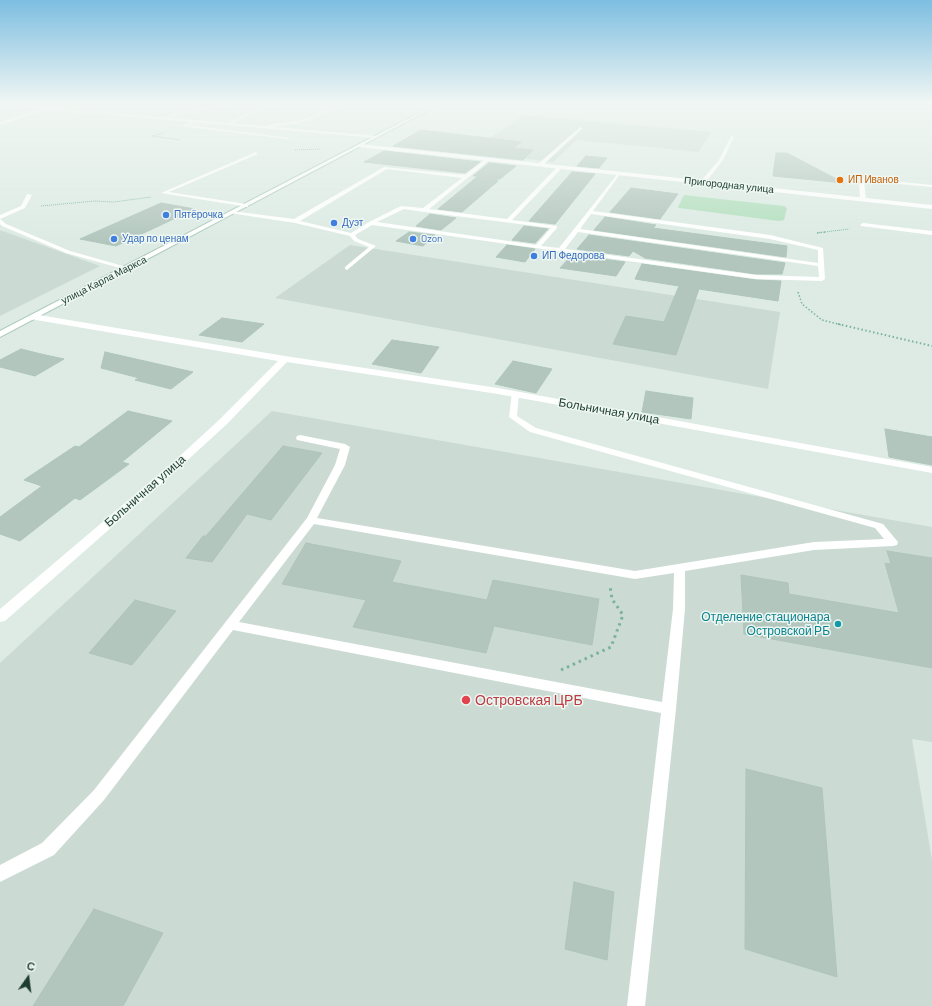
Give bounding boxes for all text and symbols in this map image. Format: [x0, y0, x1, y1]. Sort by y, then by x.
street label: Пригородная улица [684, 174, 774, 196]
place label: ИП Иванов [848, 174, 899, 186]
marker: ИП Иванов [835, 175, 845, 185]
place label: Пятёрочка [174, 209, 223, 221]
marker: Пятёрочка [161, 210, 171, 220]
place label: Дуэт [342, 217, 363, 229]
marker: Дуэт [329, 218, 339, 228]
place label: Удар по ценам [122, 233, 189, 245]
place label: Ozon [421, 233, 443, 245]
marker: Удар по ценам [109, 234, 119, 244]
marker: Ozon [408, 234, 418, 244]
place label: ИП Федорова [542, 250, 605, 262]
marker: ИП Федорова [529, 251, 539, 261]
street label: улица Карла Маркса [59, 253, 149, 307]
street label: Больничная улица [557, 395, 661, 427]
street label: Больничная улица [102, 452, 188, 530]
place label: Отделение стационара Островской РБ [701, 610, 830, 638]
marker: Отделение стационара Островской РБ [833, 619, 843, 629]
place label: Островская ЦРБ [475, 692, 583, 708]
marker: Островская ЦРБ [460, 694, 472, 706]
north arrow [8, 958, 48, 998]
text: С [26, 959, 36, 973]

